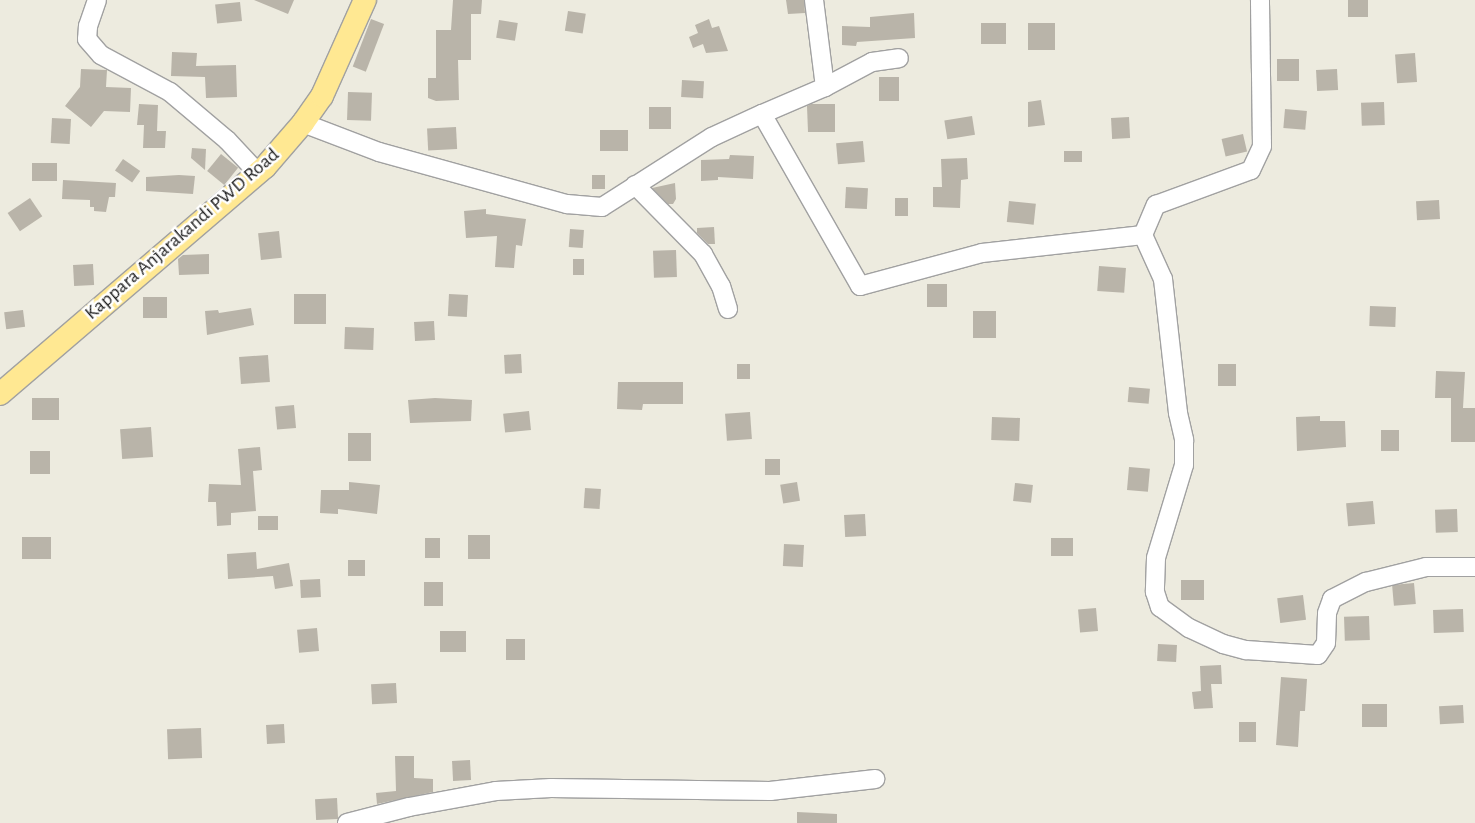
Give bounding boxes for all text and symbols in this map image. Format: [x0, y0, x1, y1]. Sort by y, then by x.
street label: Kappara Anjarakandi PWD Road [80, 143, 284, 325]

